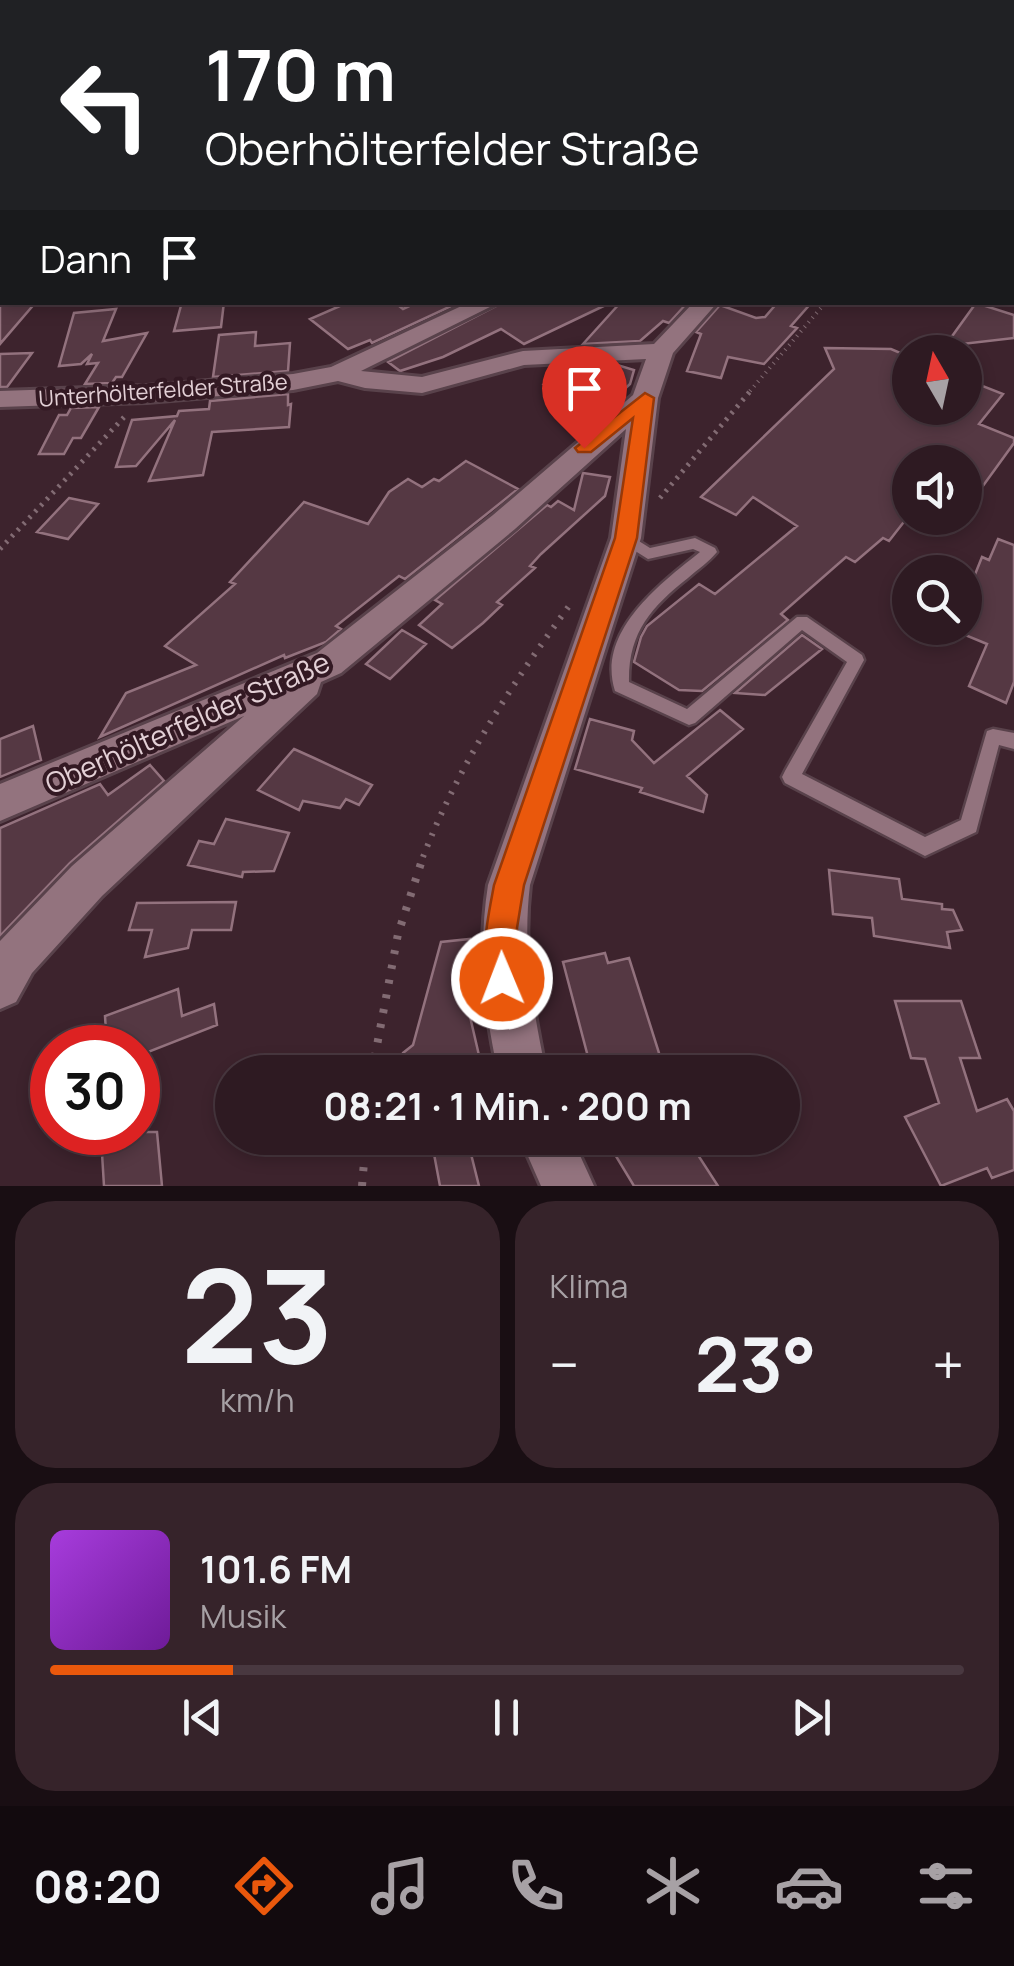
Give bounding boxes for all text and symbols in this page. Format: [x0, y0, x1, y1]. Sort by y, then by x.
text: 170 m [205, 26, 396, 122]
icon: left [40, 40, 170, 170]
text: Oberhölterfelder Straße [205, 117, 700, 179]
icon: arrive [152, 230, 207, 285]
text: Dann [40, 232, 132, 284]
north arrow [892, 335, 982, 425]
map controls [892, 335, 982, 645]
pin [542, 346, 627, 449]
icon: arrive [557, 361, 612, 416]
street label: Unterhölterfelder Straße [37, 366, 289, 414]
button: sound [892, 445, 982, 535]
button: search [892, 555, 982, 645]
street label: Oberhölterfelder Straße [39, 642, 335, 802]
position arrow [450, 927, 554, 1031]
speed limit sign: 30 [30, 1025, 160, 1155]
text: 08:21 · 1 Min. · 200 m [323, 1079, 692, 1131]
text: 23 [181, 1224, 334, 1402]
text: Klima [550, 1264, 628, 1308]
text: 23° [695, 1312, 817, 1415]
text: − [550, 1326, 579, 1402]
text: + [932, 1326, 964, 1402]
text: km/h [220, 1378, 294, 1422]
text: 101.6 FM [200, 1542, 352, 1594]
text: Musik [200, 1594, 286, 1638]
icon: previous [175, 1690, 230, 1745]
icon: pause [479, 1690, 534, 1745]
icon: next [784, 1690, 839, 1745]
icon: directions [229, 1851, 299, 1921]
icon: music [365, 1851, 435, 1921]
icon: phone [501, 1851, 571, 1921]
icon: climate [638, 1851, 708, 1921]
icon: car [774, 1851, 844, 1921]
icon: filters [911, 1851, 981, 1921]
text: 08:20 [33, 1855, 162, 1917]

